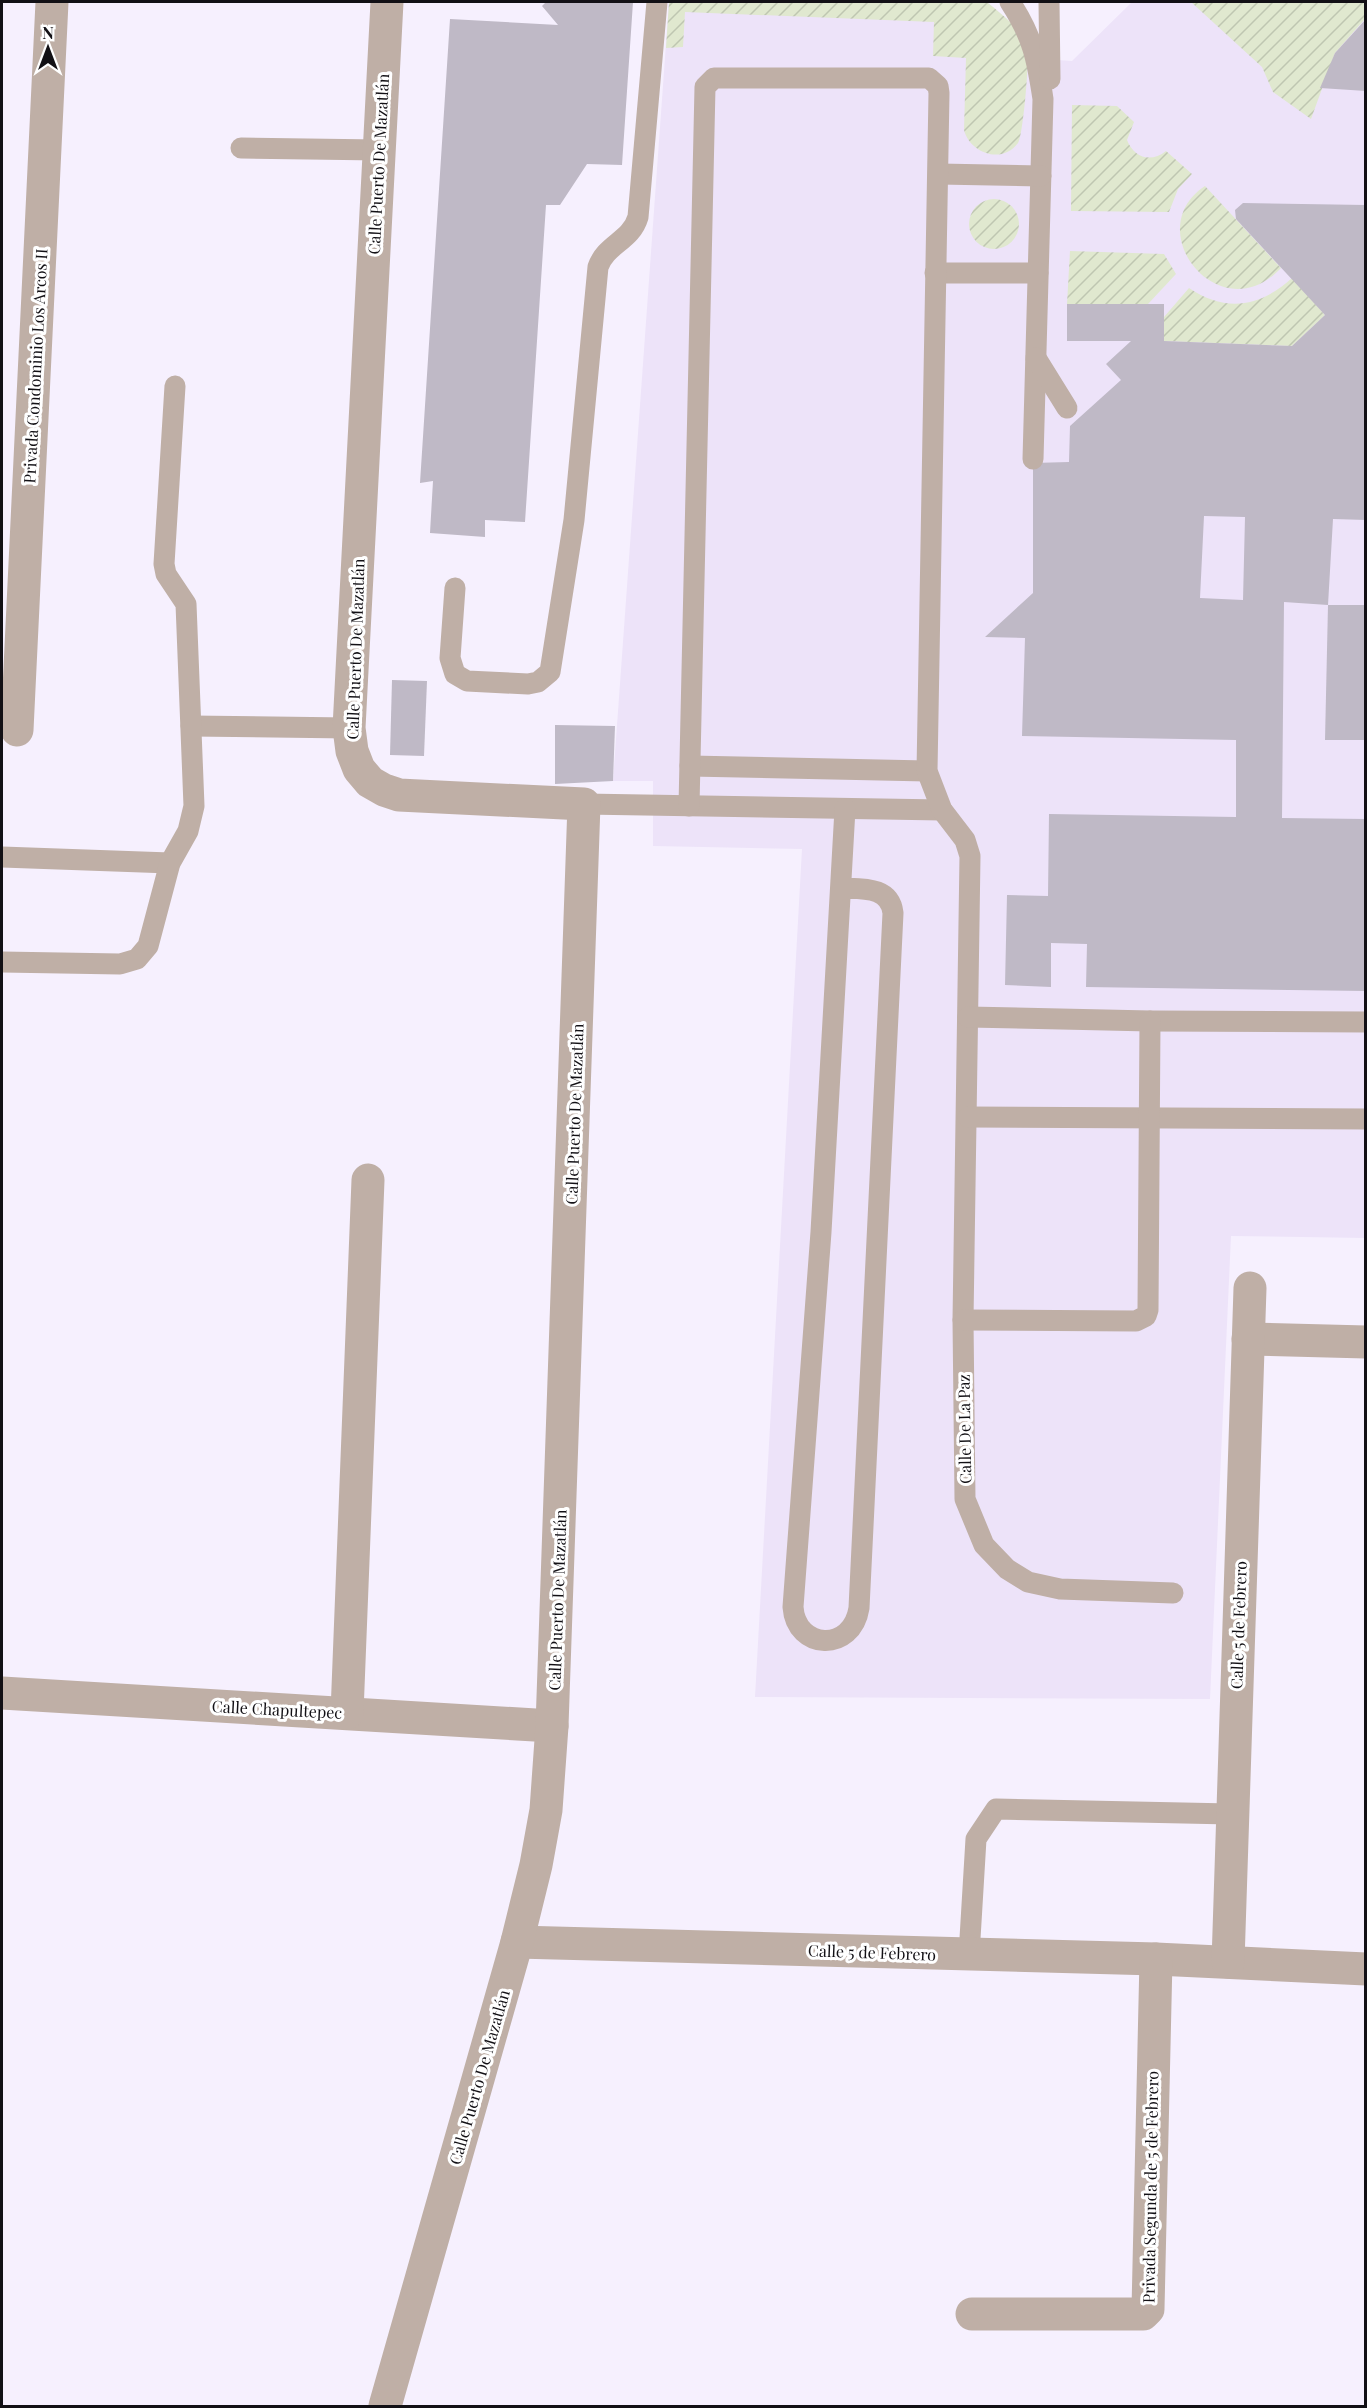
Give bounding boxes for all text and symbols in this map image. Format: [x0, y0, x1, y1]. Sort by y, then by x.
north arrow [18, 18, 78, 78]
text: N [42, 22, 54, 43]
street label: Calle Puerto De Mazatlán [363, 73, 393, 255]
street label: Privada Condominio Los Arcos II [18, 248, 52, 484]
street label: Calle Puerto De Mazatlán [341, 558, 369, 740]
street label: Calle Puerto De Mazatlán [560, 1023, 588, 1205]
street label: Calle De La Paz [953, 1374, 975, 1484]
street label: Calle Puerto De Mazatlán [543, 1509, 571, 1691]
street label: Calle 5 de Febrero [1225, 1560, 1251, 1689]
street label: Calle Chapultepec [211, 1695, 343, 1723]
street label: Calle 5 de Febrero [808, 1939, 937, 1965]
street label: Calle Puerto De Mazatlán [444, 1987, 514, 2167]
street label: Privada Segunda de 5 de Febrero [1137, 2070, 1163, 2303]

